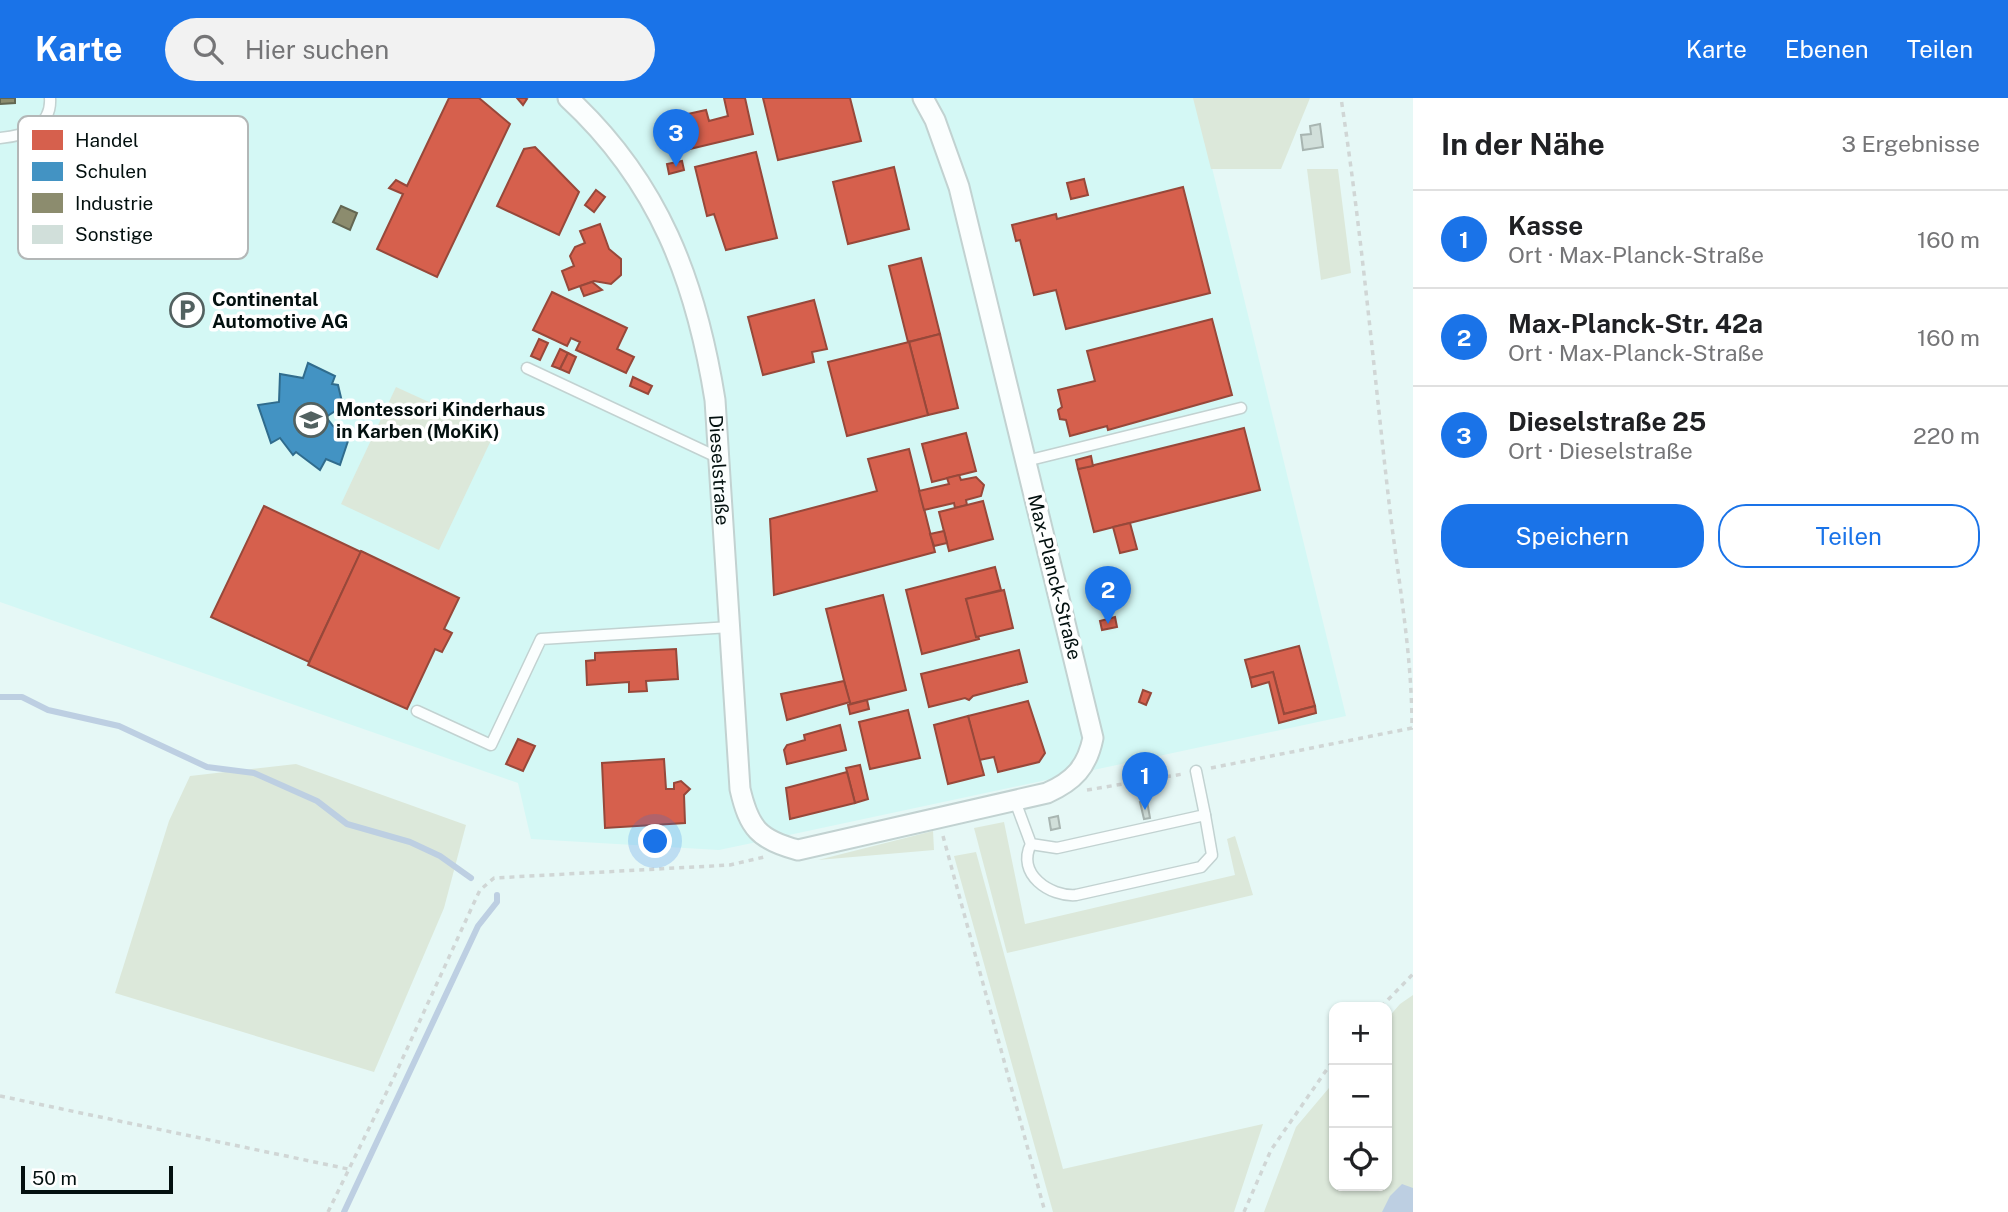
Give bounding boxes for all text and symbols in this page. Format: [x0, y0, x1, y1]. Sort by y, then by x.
search box [165, 18, 655, 81]
text: Karte [35, 30, 123, 68]
icon: search [189, 30, 227, 68]
text: Hier suchen [245, 34, 389, 65]
text: Karte [1686, 35, 1747, 63]
text: Ebenen [1785, 35, 1869, 63]
text: Teilen [1907, 35, 1973, 63]
pin: 3 [653, 109, 699, 167]
legend [18, 116, 248, 259]
text: In der Nähe [1441, 126, 1605, 162]
text: Handel [75, 129, 139, 151]
text: 3 Ergebnisse [1841, 130, 1980, 157]
text: Schulen [75, 160, 147, 182]
text: Industrie [75, 192, 153, 214]
text: Kasse [1508, 210, 1583, 241]
text: Sonstige [75, 223, 153, 245]
text: 1 [1459, 226, 1469, 253]
text: 160 m [1917, 226, 1980, 253]
text: Ort · Max-Planck-Straße [1508, 241, 1764, 268]
place label: Continental Automotive AG [212, 288, 348, 332]
parking icon: Continental Automotive AG [168, 291, 206, 329]
text: Max-Planck-Str. 42a [1508, 308, 1763, 339]
text: 2 [1457, 324, 1471, 351]
text: 160 m [1917, 324, 1980, 351]
text: Ort · Max-Planck-Straße [1508, 339, 1764, 366]
place label: Montessori Kinderhaus in Karben (MoKiK) [336, 398, 545, 442]
school or university icon: Montessori Kinderhaus in Karben (MoKiK) [292, 401, 330, 439]
text: Dieselstraße 25 [1508, 406, 1706, 437]
street label: Dieselstraße [705, 414, 734, 526]
text: 3 [1456, 422, 1472, 449]
text: 220 m [1913, 422, 1980, 449]
text: Ort · Dieselstraße [1508, 437, 1693, 464]
street label: Max-Planck-Straße [1024, 492, 1086, 662]
button: Speichern [1441, 504, 1704, 568]
button: Teilen [1718, 504, 1980, 568]
pin: 2 [1085, 566, 1131, 624]
pin: 1 [1122, 752, 1168, 810]
your location [638, 824, 672, 858]
map controls [1329, 1002, 1392, 1191]
button: + [1329, 1002, 1392, 1065]
button: − [1329, 1065, 1392, 1128]
button: locate [1329, 1128, 1392, 1191]
scale bar [21, 1163, 173, 1195]
text: 50 m [32, 1167, 77, 1189]

